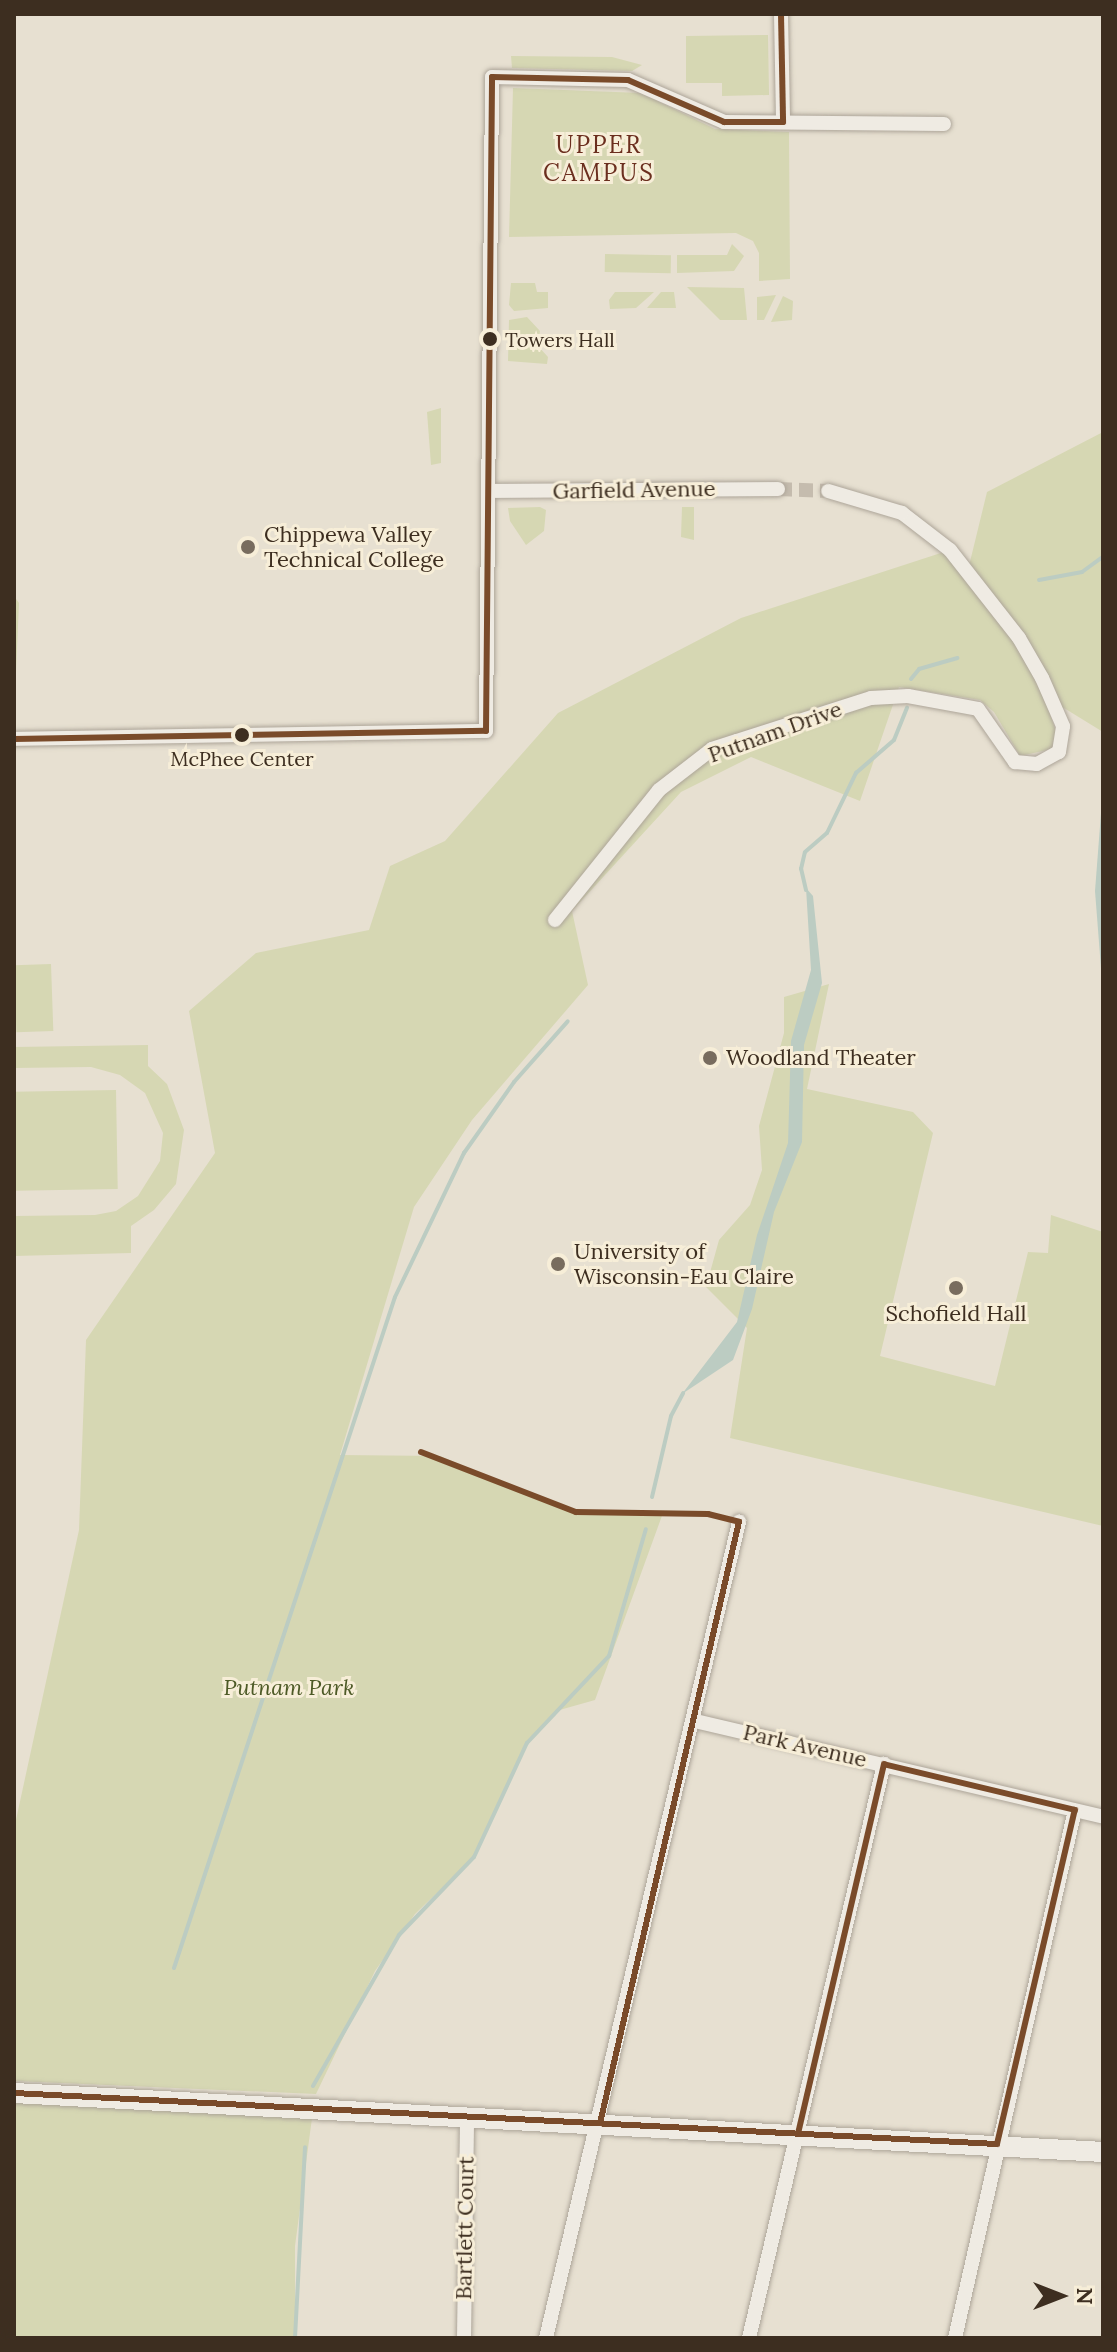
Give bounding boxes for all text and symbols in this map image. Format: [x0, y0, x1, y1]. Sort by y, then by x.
district label: UPPER CAMPUS [543, 131, 655, 187]
place label: Towers Hall [505, 327, 615, 351]
marker: Towers Hall [482, 331, 498, 347]
street label: Garfield Avenue [552, 475, 716, 505]
place label: Chippewa Valley Technical College [264, 521, 444, 572]
marker: Chippewa Valley Technical College [239, 538, 257, 556]
street label: Putnam Drive [705, 696, 845, 768]
marker: McPhee Center [234, 727, 250, 743]
place label: McPhee Center [170, 746, 314, 770]
place label: Woodland Theater [726, 1045, 916, 1071]
marker: Woodland Theater [701, 1049, 719, 1067]
place label: University of Wisconsin-Eau Claire [574, 1238, 794, 1290]
marker: University of Wisconsin-Eau Claire [549, 1255, 567, 1273]
marker: Schofield Hall [947, 1279, 965, 1297]
place label: Schofield Hall [886, 1301, 1026, 1327]
park label: Putnam Park [224, 1675, 354, 1701]
street label: Park Avenue [741, 1719, 869, 1773]
street label: Bartlett Court [451, 2156, 479, 2300]
north arrow [1021, 2256, 1101, 2336]
text: N [1071, 2287, 1099, 2305]

